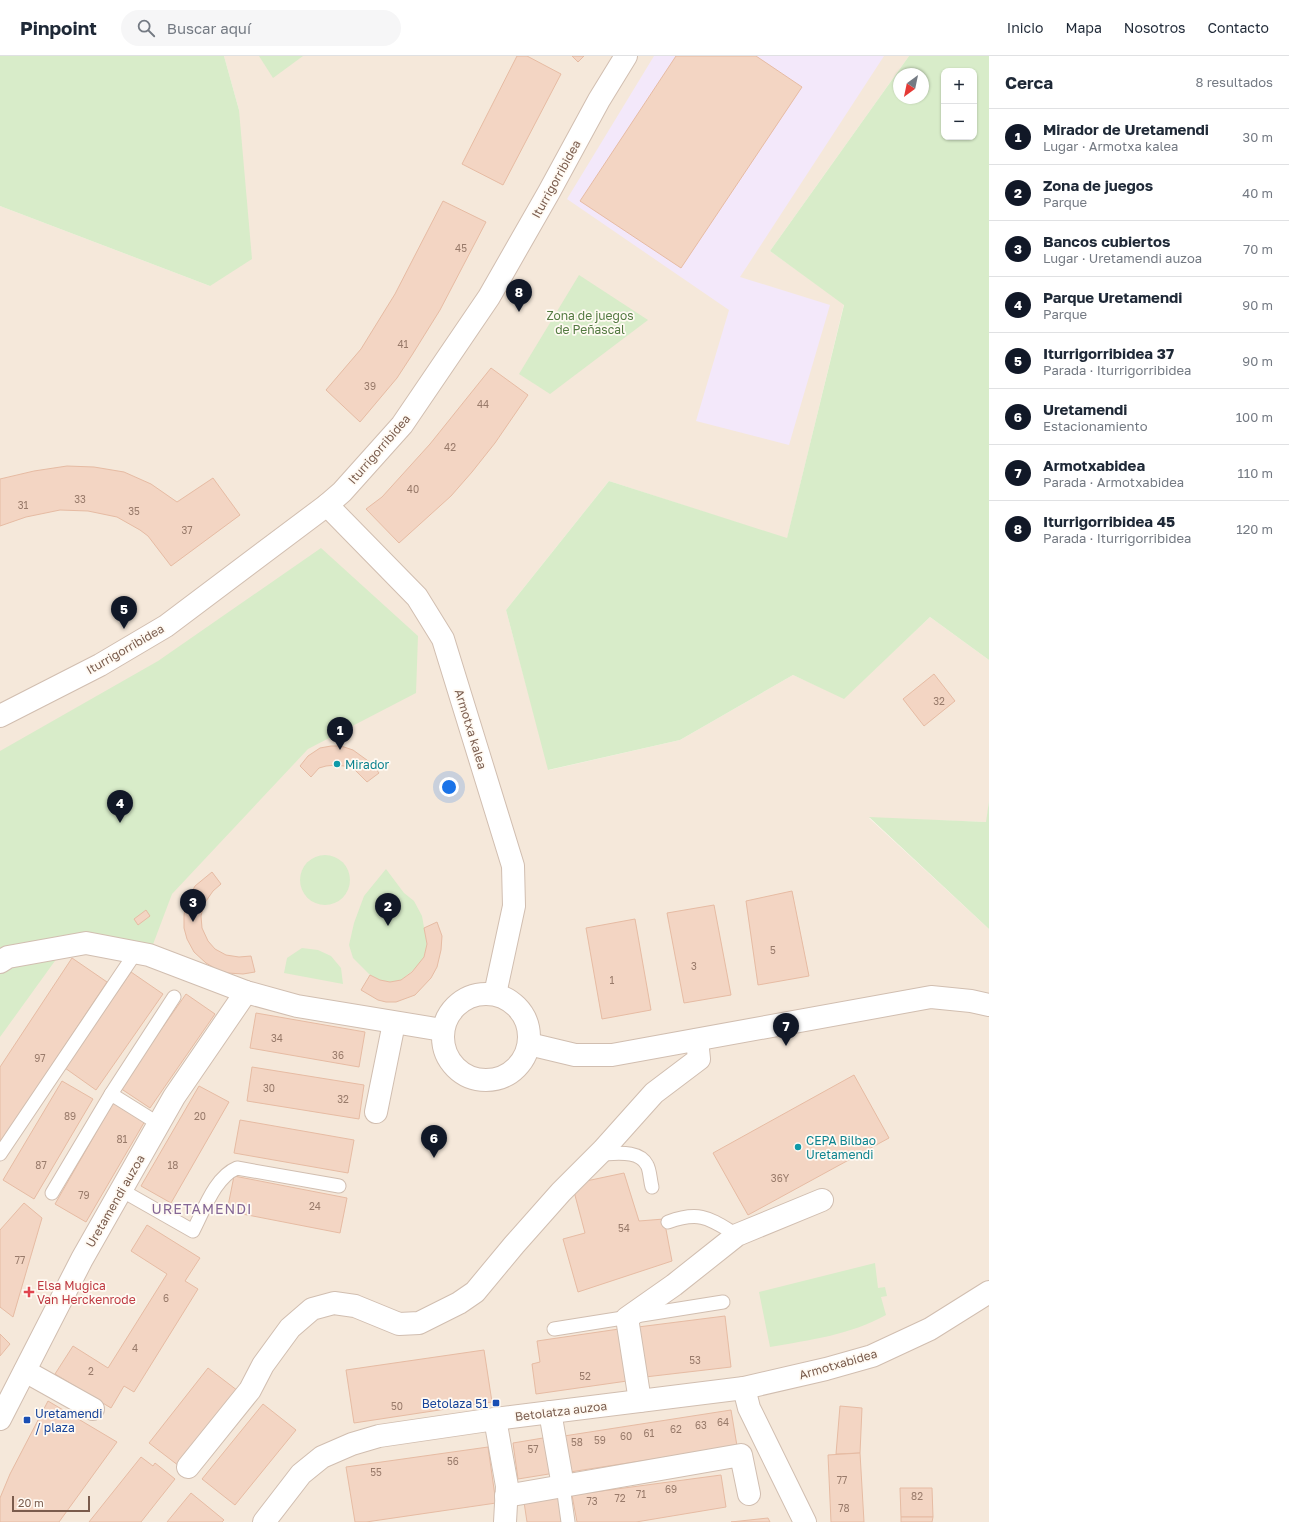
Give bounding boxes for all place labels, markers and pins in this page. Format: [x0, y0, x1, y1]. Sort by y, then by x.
pin: 8 [506, 279, 532, 312]
pin: 5 [111, 596, 137, 629]
pin: 1 [327, 717, 353, 750]
place label: Mirador [345, 757, 389, 772]
marker: Mirador [332, 759, 342, 769]
pin: 4 [107, 790, 133, 823]
pin: 3 [180, 889, 206, 922]
pin: 2 [375, 893, 401, 926]
pin: 7 [773, 1013, 799, 1046]
pin: 6 [421, 1125, 447, 1158]
place label: CEPA Bilbao Uretamendi [806, 1133, 876, 1162]
marker: CEPA Bilbao Uretamendi [793, 1142, 803, 1152]
place label: Elsa Mugica Van Herckenrode [37, 1278, 136, 1307]
marker: Elsa Mugica Van Herckenrode [24, 1287, 34, 1297]
place label: Betolaza 51 [422, 1396, 488, 1411]
marker: Betolaza 51 [491, 1398, 501, 1408]
place label: Uretamendi / plaza [35, 1406, 102, 1435]
marker: Uretamendi / plaza [22, 1415, 32, 1425]

